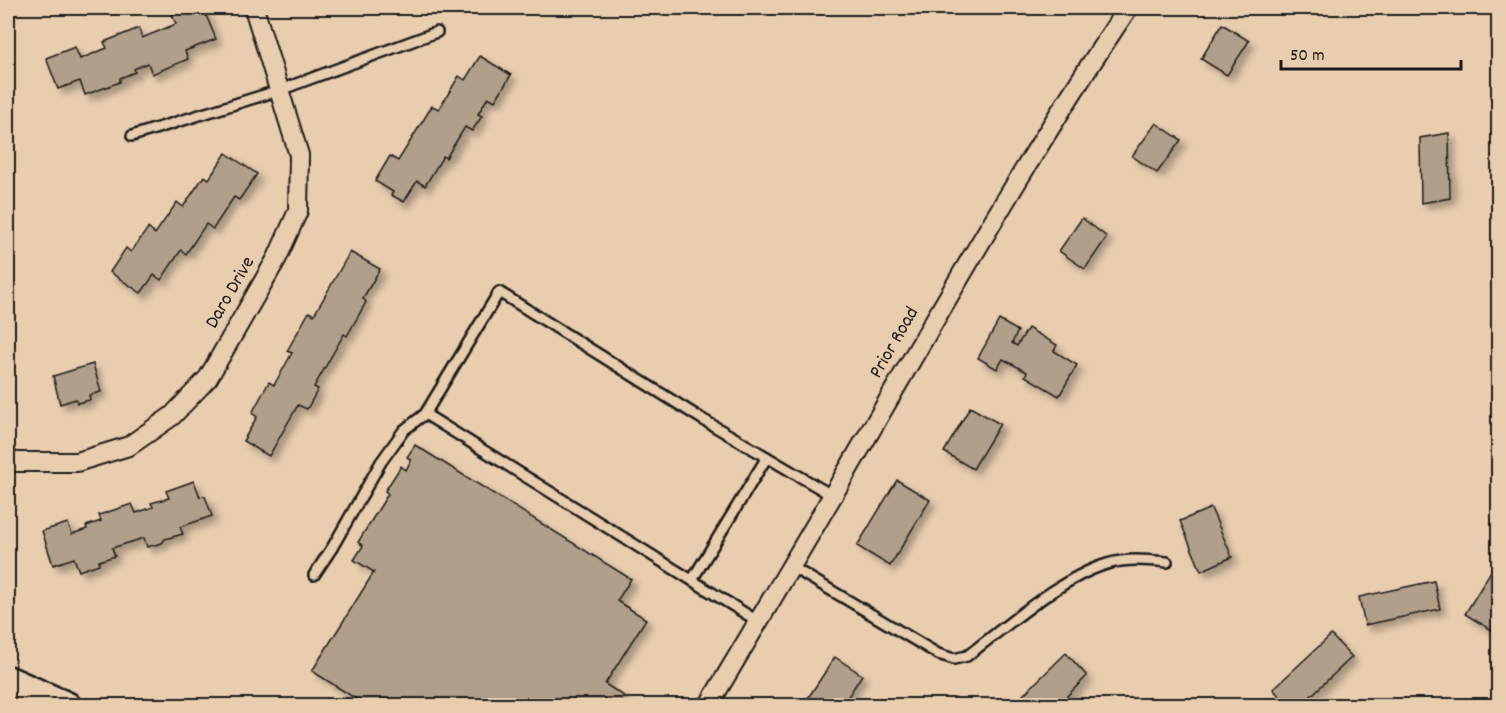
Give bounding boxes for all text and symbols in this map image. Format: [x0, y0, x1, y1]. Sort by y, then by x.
scale bar [1281, 33, 1461, 71]
text: 50 m [1290, 44, 1325, 69]
street label: Daro Drive [199, 252, 263, 334]
street label: Prior Road [863, 302, 927, 384]

